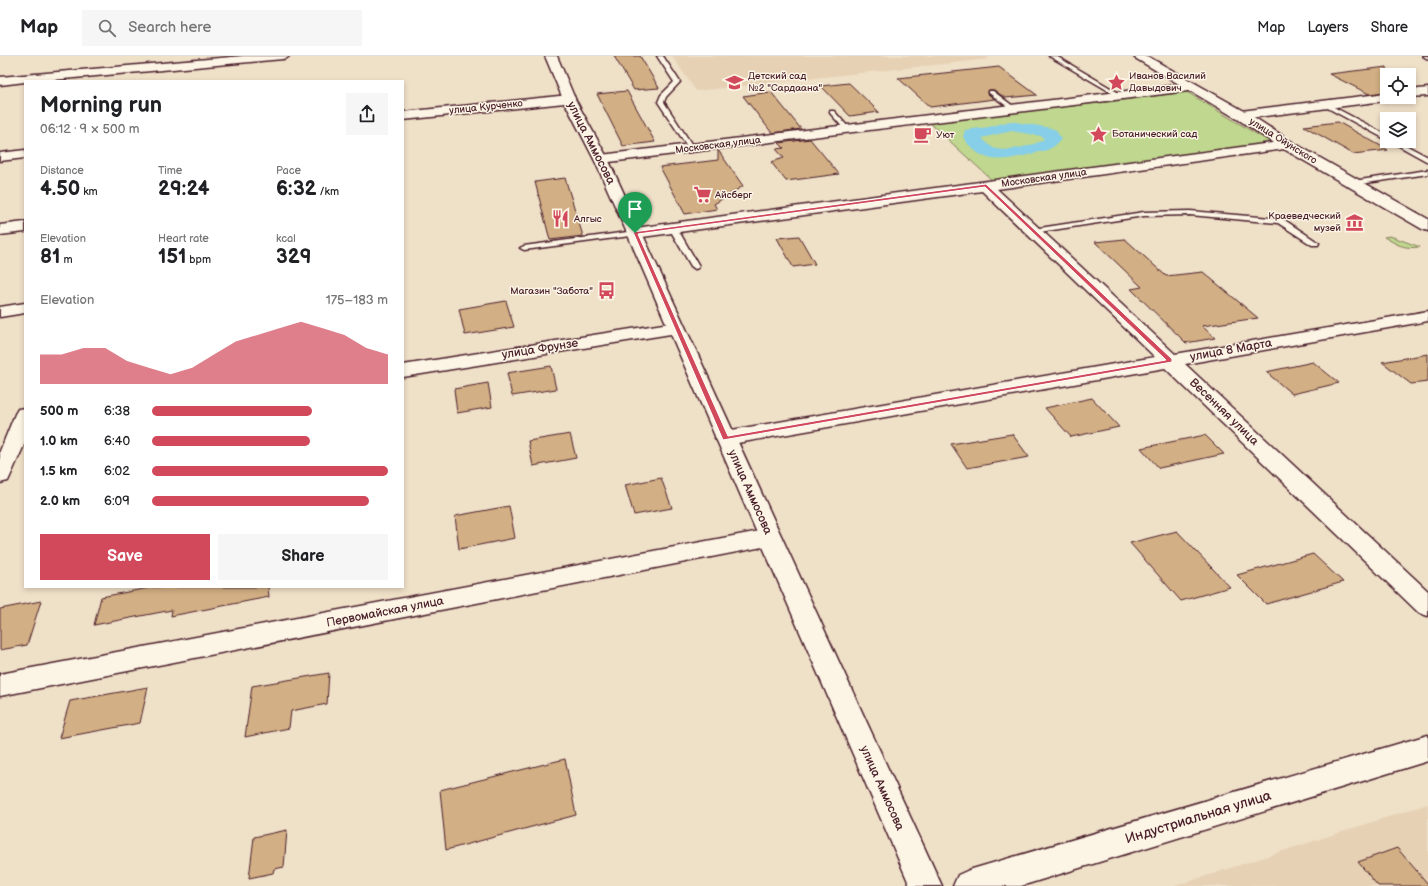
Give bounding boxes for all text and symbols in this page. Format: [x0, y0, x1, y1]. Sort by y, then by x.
search box [82, 10, 362, 46]
text: Map [20, 16, 58, 39]
icon: search [96, 17, 118, 39]
text: Search here [128, 18, 211, 37]
text: Map [1257, 19, 1285, 36]
text: Layers [1307, 19, 1349, 36]
text: Share [1371, 19, 1408, 36]
map controls [1380, 68, 1416, 148]
button: locate [1380, 68, 1416, 104]
place label: Детский сад №2 "Сардаана" [748, 70, 823, 94]
place label: Иванов Василий Давыдович [1129, 70, 1206, 94]
school or university icon: Детский сад №2 "Сардаана" [725, 72, 745, 92]
place icon: Иванов Василий Давыдович [1106, 72, 1126, 92]
text: Morning run [40, 92, 162, 119]
button: share [346, 93, 388, 135]
street label: улица Курченко [449, 97, 523, 117]
street label: улица Аммосова [564, 99, 618, 187]
button: layers [1380, 112, 1416, 148]
street label: улица Ойунского [1247, 115, 1319, 167]
text: 06:12 · 9 × 500 m [40, 121, 140, 137]
place icon: Ботанический сад [1089, 124, 1109, 144]
cafe icon: Уют [913, 125, 933, 145]
place label: Ботанический сад [1112, 128, 1197, 140]
place label: Уют [936, 129, 955, 141]
street label: Московская улица [675, 134, 761, 156]
text: Distance [40, 164, 84, 177]
text: Time [158, 164, 182, 177]
text: Pace [276, 164, 301, 177]
street label: Московская улица [1001, 166, 1087, 190]
text: 4.50 [40, 177, 80, 201]
text: 29:24 [158, 177, 209, 201]
text: 6:32 [276, 177, 317, 201]
text: km [80, 185, 98, 198]
text: /km [317, 185, 339, 198]
supermarket icon: Айсберг [692, 185, 712, 205]
place label: Айсберг [714, 189, 752, 201]
pin [618, 192, 652, 233]
icon: arrive [624, 198, 646, 220]
restaurant icon: Алгыс [551, 209, 571, 229]
place label: Краеведческий музей [1268, 210, 1341, 234]
museum icon: Краеведческий музей [1344, 212, 1364, 232]
place label: Алгыс [573, 213, 602, 225]
text: Elevation [40, 232, 86, 245]
text: Heart rate [158, 232, 209, 245]
text: kcal [276, 232, 296, 245]
text: 81 [40, 245, 60, 269]
text: 151 [158, 245, 186, 269]
text: 329 [276, 245, 311, 269]
text: m [60, 253, 73, 266]
text: bpm [186, 253, 211, 266]
bus stop icon: Магазин "Забота" [596, 281, 616, 301]
place label: Магазин "Забота" [510, 285, 593, 297]
text: Elevation [40, 292, 94, 308]
text: 175–183 m [326, 292, 388, 308]
street label: улица Фрунзе [501, 335, 580, 362]
street label: улица 8 Марта [1189, 335, 1273, 365]
street label: Весенняя улица [1186, 375, 1262, 449]
text: 500 m [40, 403, 78, 419]
text: 6:38 [104, 403, 130, 419]
text: 1.0 km [40, 433, 78, 449]
text: 6:40 [104, 433, 130, 449]
street label: улица Аммосова [725, 447, 775, 537]
text: 1.5 km [40, 463, 77, 479]
text: 6:02 [104, 463, 130, 479]
text: 2.0 km [40, 493, 80, 509]
text: 6:09 [104, 493, 130, 509]
button: Save [40, 534, 210, 580]
button: Share [218, 534, 388, 580]
street label: Первомайская улица [325, 593, 445, 631]
street label: улица Аммосова [857, 743, 907, 833]
street label: Индустриальная улица [1123, 786, 1274, 847]

